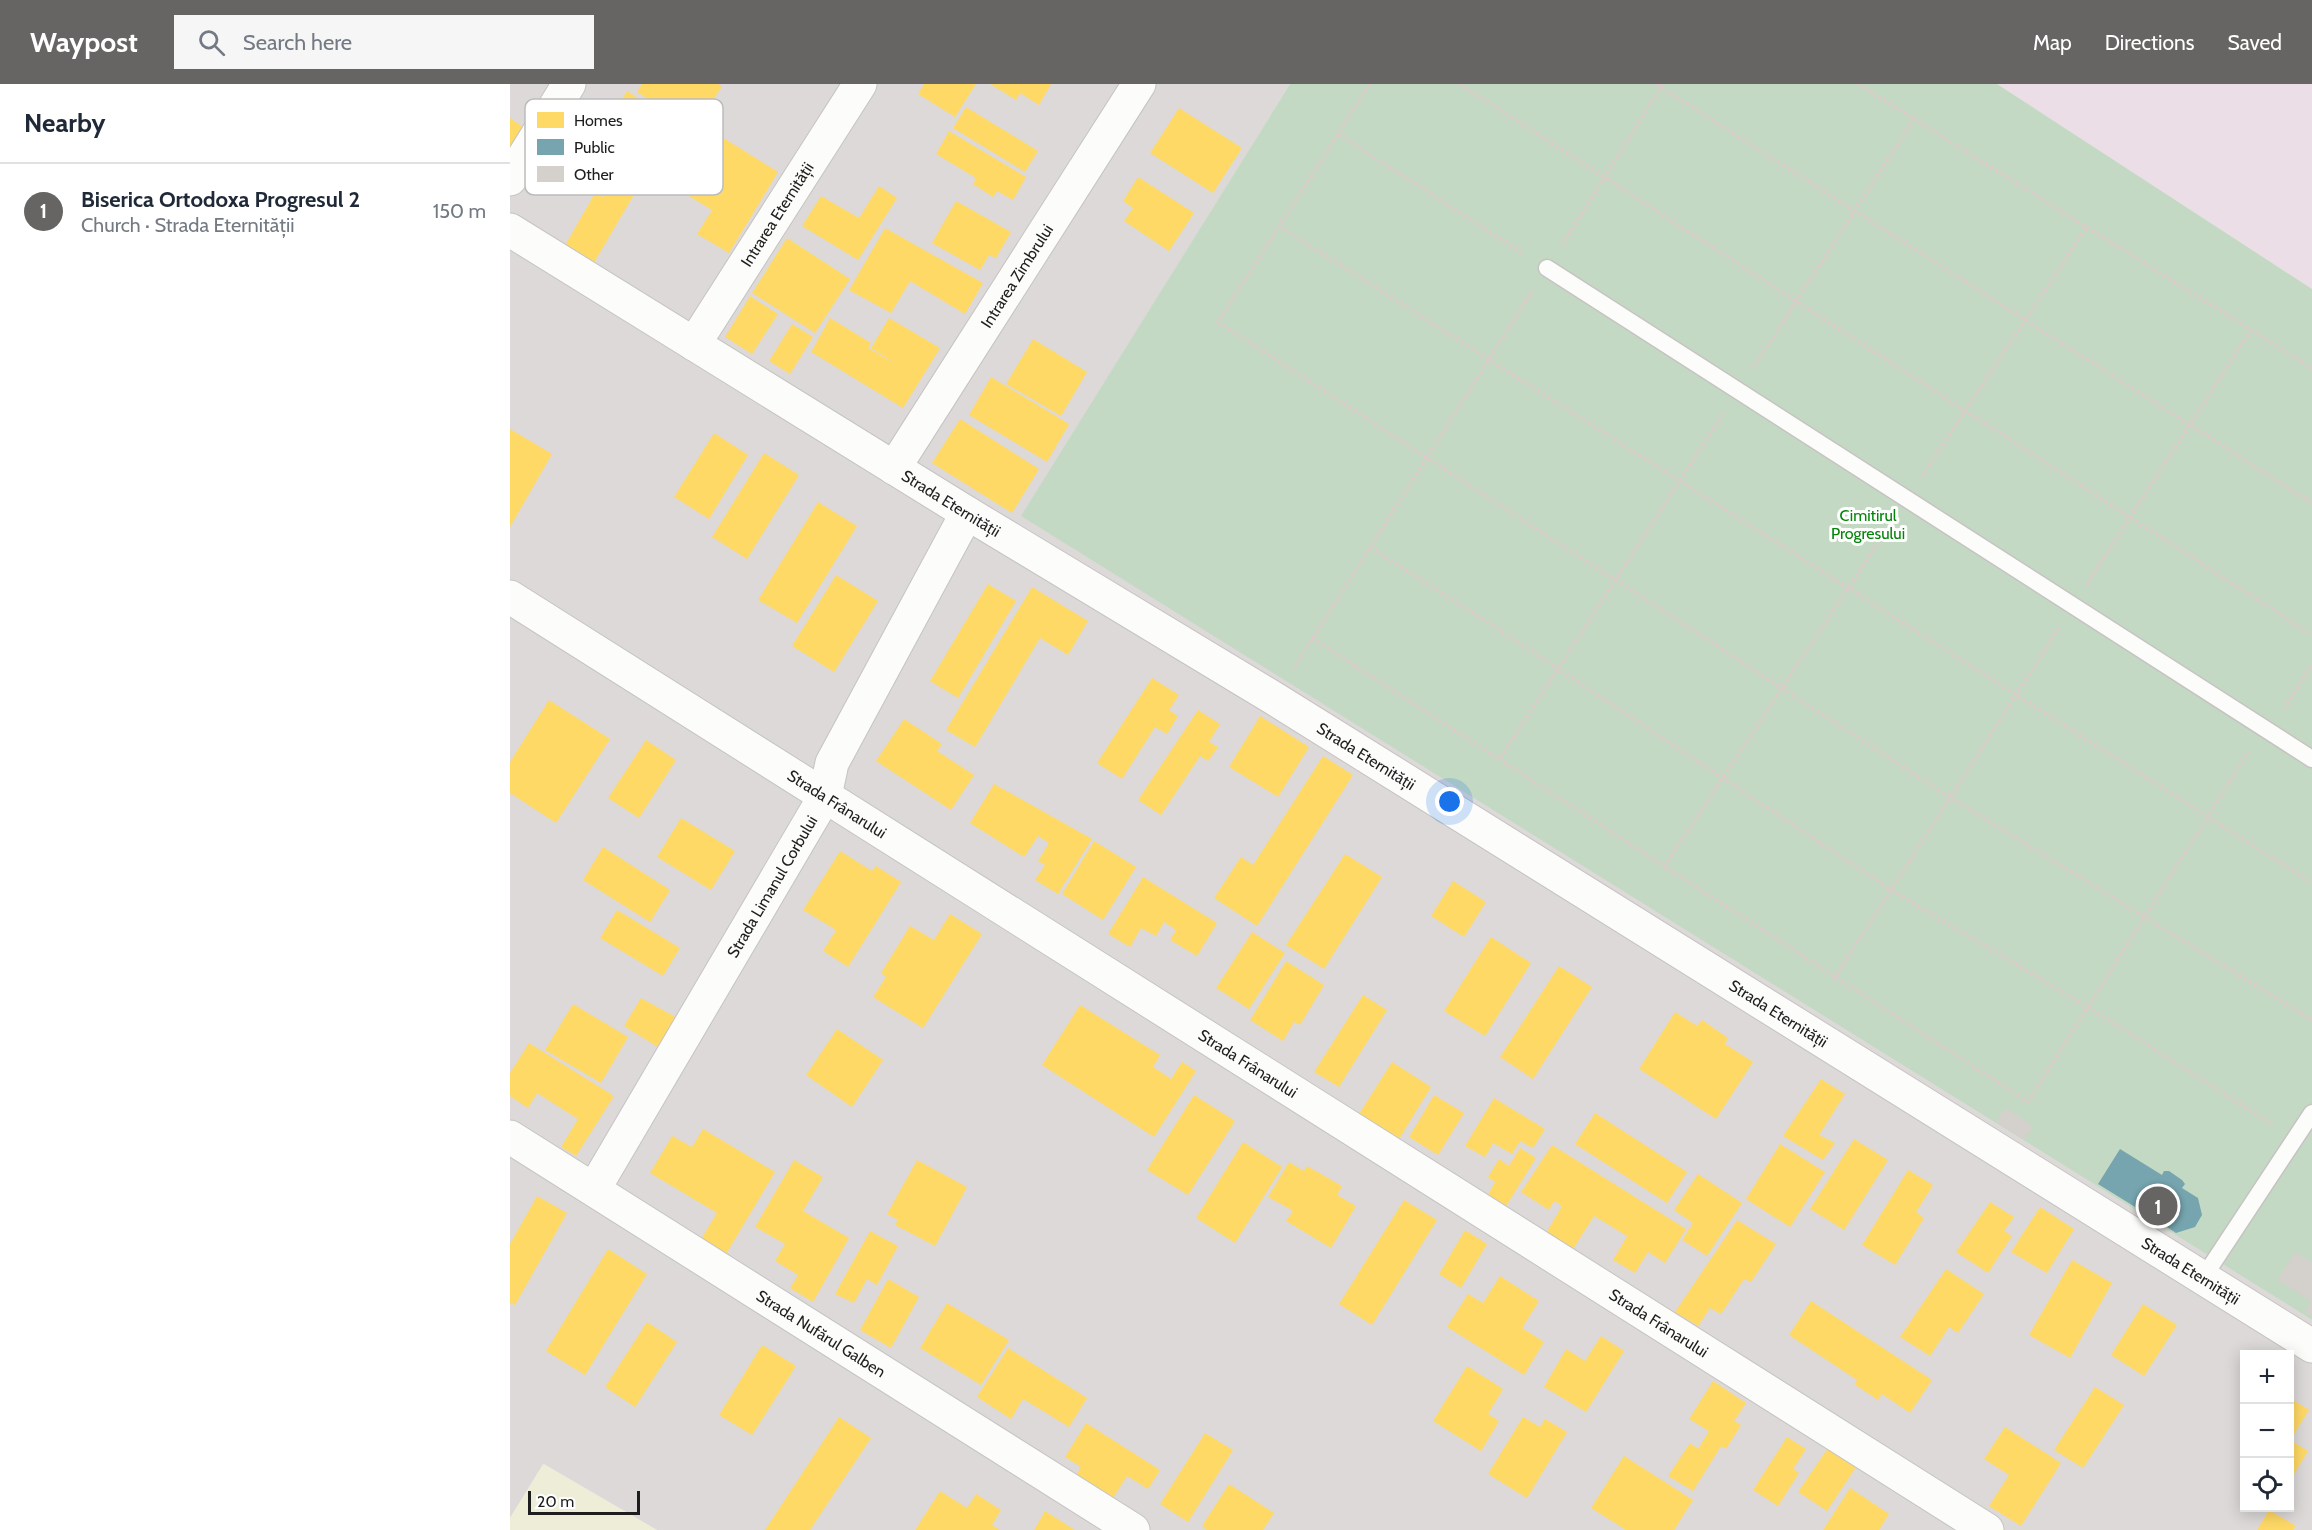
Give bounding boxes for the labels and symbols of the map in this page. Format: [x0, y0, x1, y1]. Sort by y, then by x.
legend [525, 99, 723, 195]
text: Homes [574, 111, 623, 130]
text: Public [574, 138, 615, 157]
street label: Intrarea Eternității [737, 159, 818, 270]
text: Other [574, 165, 615, 184]
street label: Intrarea Zimbrului [977, 221, 1057, 331]
street label: Strada Eternității [898, 466, 1004, 541]
park label: Cimitirul Progresului [1831, 506, 1905, 543]
street label: Strada Eternității [1313, 719, 1419, 794]
street label: Strada Frânarului [784, 766, 890, 842]
your location [1435, 787, 1464, 816]
street label: Strada Limanul Corbului [723, 812, 821, 961]
street label: Strada Eternității [1726, 976, 1831, 1051]
street label: Strada Frânarului [1195, 1025, 1301, 1102]
pin: 1 [2138, 1184, 2178, 1228]
street label: Strada Eternității [2138, 1233, 2243, 1309]
street label: Strada Frânarului [1606, 1285, 1712, 1361]
street label: Strada Nufărul Galben [753, 1286, 889, 1382]
scale bar [528, 1488, 640, 1516]

